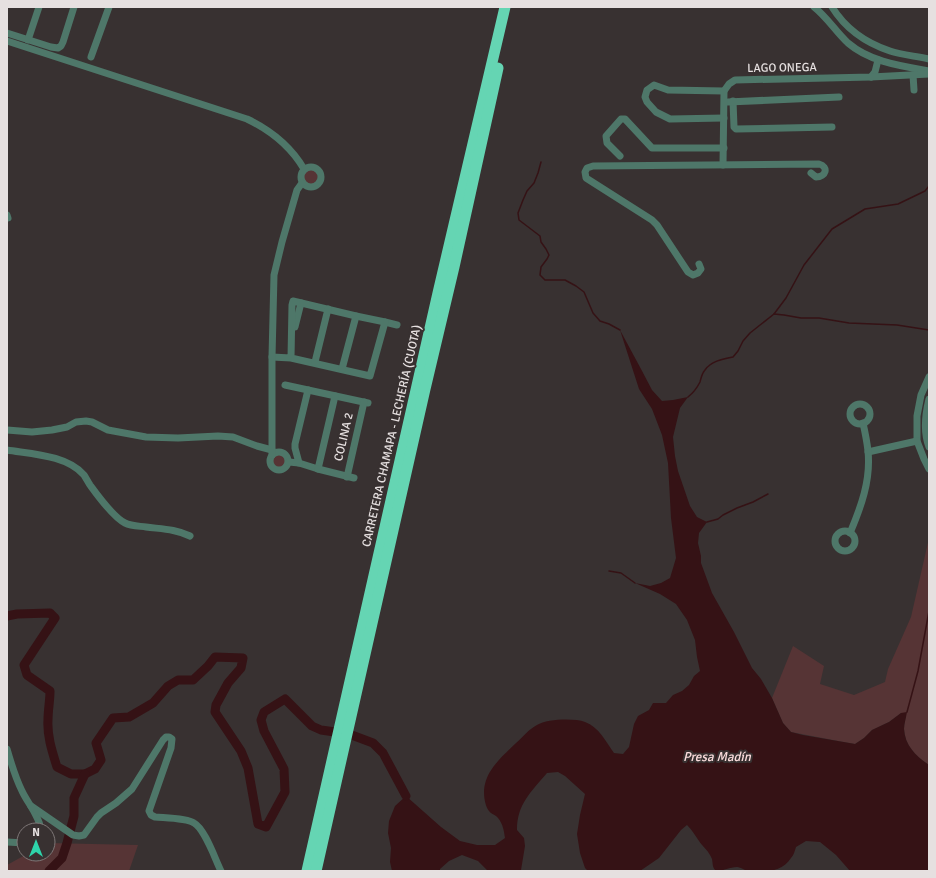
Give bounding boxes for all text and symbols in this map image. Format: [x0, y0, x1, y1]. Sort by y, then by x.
street label: LAGO ONEGA [747, 60, 817, 76]
street label: CARRETERA CHAMAPA - LECHERÍA (CUOTA) [359, 323, 425, 549]
street label: COLINA 2 [331, 411, 357, 463]
water label: Presa Madín [683, 749, 752, 765]
north arrow [16, 822, 56, 862]
text: N [32, 826, 40, 839]

